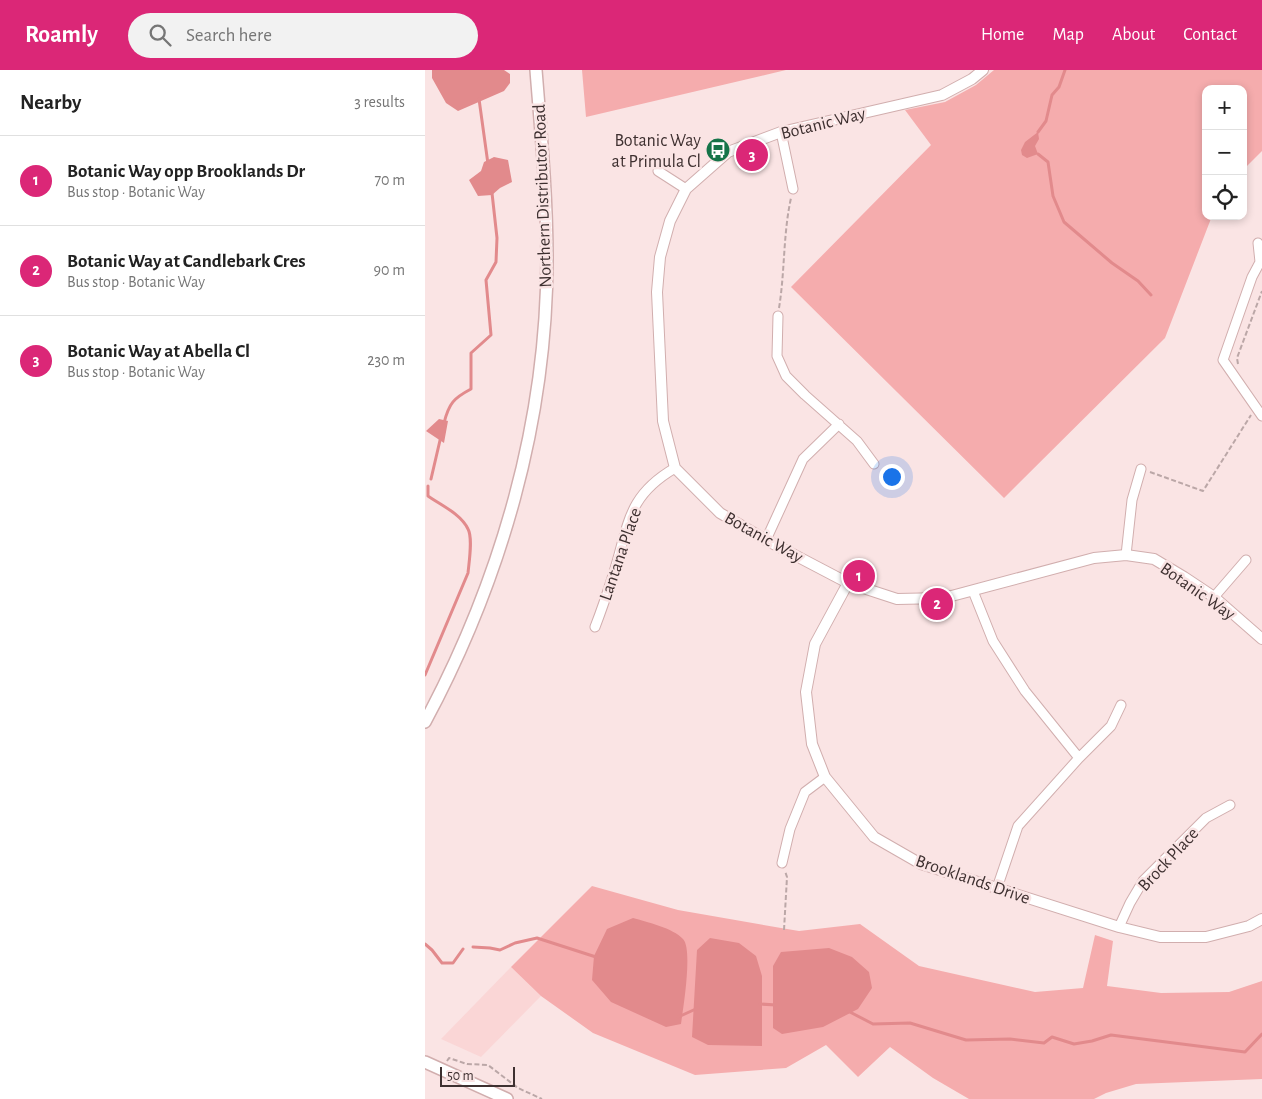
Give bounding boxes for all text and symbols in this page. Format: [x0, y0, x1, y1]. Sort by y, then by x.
search box [128, 13, 478, 58]
icon: search [146, 21, 174, 49]
text: Roamly [25, 23, 98, 47]
text: Search here [186, 26, 272, 45]
text: Home [981, 26, 1024, 44]
text: Map [1052, 26, 1084, 44]
text: About [1112, 26, 1155, 44]
text: Contact [1183, 26, 1237, 44]
map controls [1202, 85, 1247, 220]
button: + [1202, 85, 1247, 130]
text: Nearby [20, 92, 81, 113]
text: 3 results [354, 94, 405, 110]
street label: Northern Distributor Road [531, 104, 555, 288]
street label: Botanic Way [779, 105, 868, 143]
button: − [1202, 130, 1247, 175]
place label: Botanic Way at Primula Cl [612, 132, 701, 171]
pin: 3 [736, 136, 768, 174]
bus stop icon: Botanic Way at Primula Cl [705, 137, 731, 163]
text: Botanic Way opp Brooklands Dr [67, 162, 305, 181]
text: 1 [33, 172, 39, 188]
text: 70 m [374, 172, 405, 188]
button: locate [1202, 175, 1247, 220]
text: Bus stop · Botanic Way [67, 184, 205, 200]
text: Botanic Way at Candlebark Cres [67, 252, 306, 271]
text: 2 [32, 262, 40, 278]
text: 90 m [374, 262, 405, 278]
text: Bus stop · Botanic Way [67, 274, 205, 290]
text: Botanic Way at Abella Cl [67, 342, 250, 361]
text: 3 [33, 352, 39, 368]
text: 230 m [367, 352, 405, 368]
text: Bus stop · Botanic Way [67, 364, 205, 380]
your location [879, 464, 905, 490]
street label: Lantana Place [597, 506, 645, 603]
street label: Botanic Way [721, 509, 806, 567]
pin: 1 [843, 557, 875, 595]
street label: Botanic Way [1157, 560, 1238, 624]
pin: 2 [921, 585, 953, 623]
street label: Brock Place [1135, 824, 1202, 895]
street label: Brooklands Drive [913, 852, 1032, 908]
scale bar [440, 1064, 515, 1087]
text: 50 m [447, 1069, 474, 1083]

